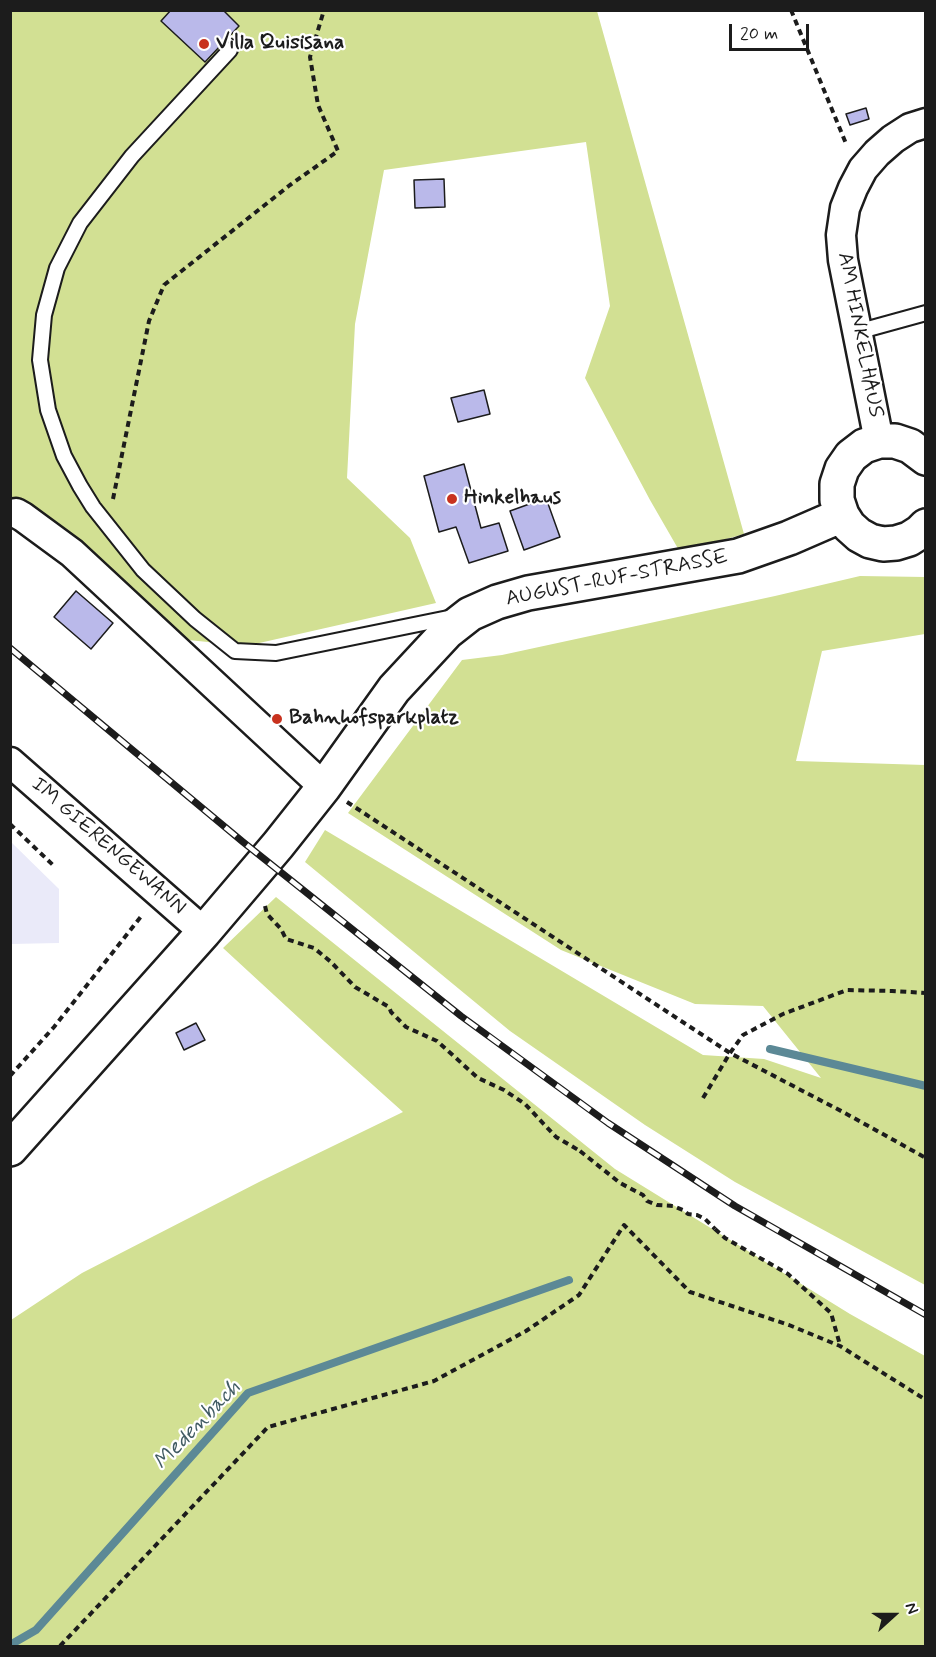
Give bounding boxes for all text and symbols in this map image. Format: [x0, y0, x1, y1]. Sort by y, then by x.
scale bar [732, 12, 812, 50]
text: 20 m [740, 22, 778, 46]
place label: Villa Quisisana [216, 31, 344, 57]
marker: Villa Quisisana [197, 37, 211, 51]
street label: AM HINKELHAUS [831, 250, 887, 420]
place label: Hinkelhaus [464, 486, 561, 512]
marker: Hinkelhaus [445, 492, 459, 506]
street label: AUGUST-RUF-STRASSE [504, 545, 730, 613]
place label: Bahnhofsparkplatz [289, 706, 459, 732]
marker: Bahnhofsparkplatz [270, 712, 284, 726]
street label: IM GIERENGEWANN [25, 773, 191, 921]
water label: Medenbach [149, 1376, 247, 1476]
north arrow [864, 1585, 924, 1645]
text: N [900, 1600, 923, 1617]

